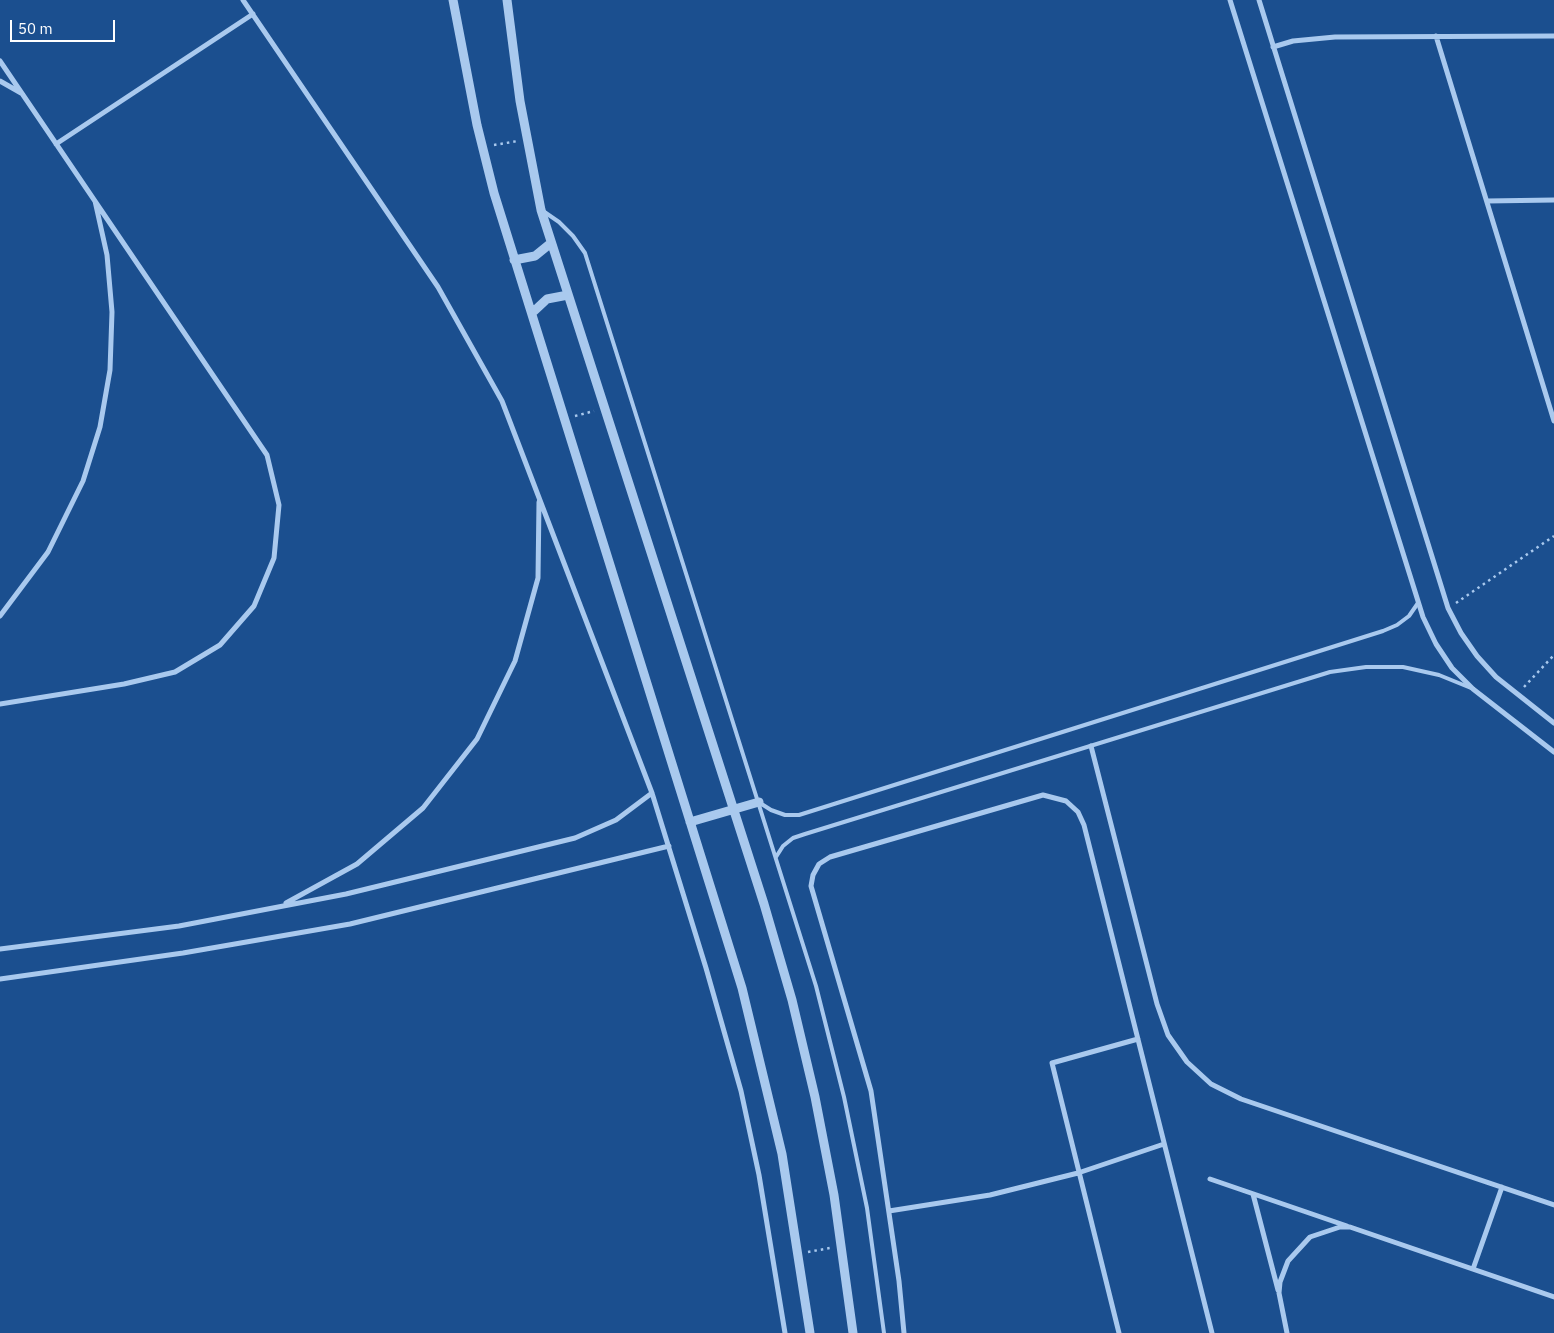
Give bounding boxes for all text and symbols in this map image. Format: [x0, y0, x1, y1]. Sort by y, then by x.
scale bar [12, 10, 118, 42]
text: 50 m [18, 19, 53, 38]

